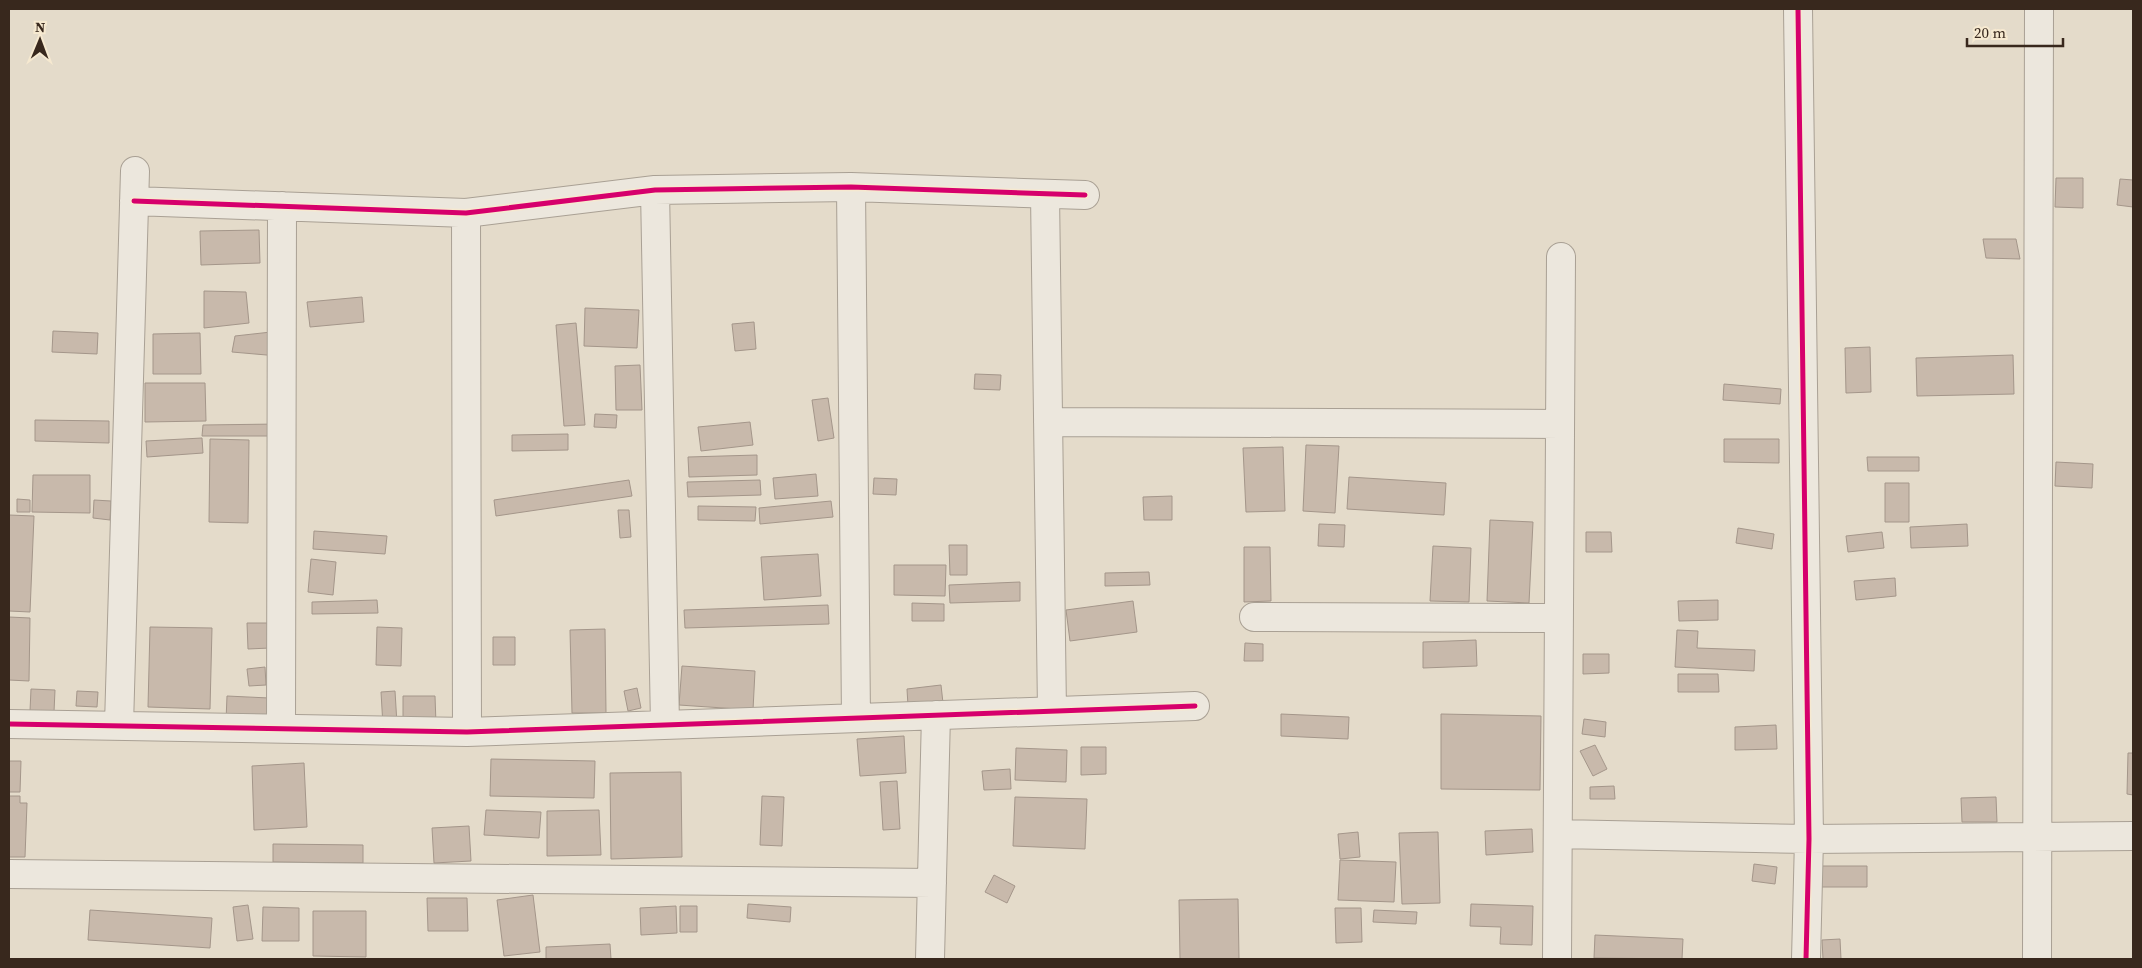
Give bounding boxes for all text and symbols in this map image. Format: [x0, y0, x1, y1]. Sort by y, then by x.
north arrow [15, 15, 65, 65]
scale bar [1967, 15, 2063, 47]
text: N [35, 17, 46, 37]
text: 20 m [1974, 22, 2006, 43]

